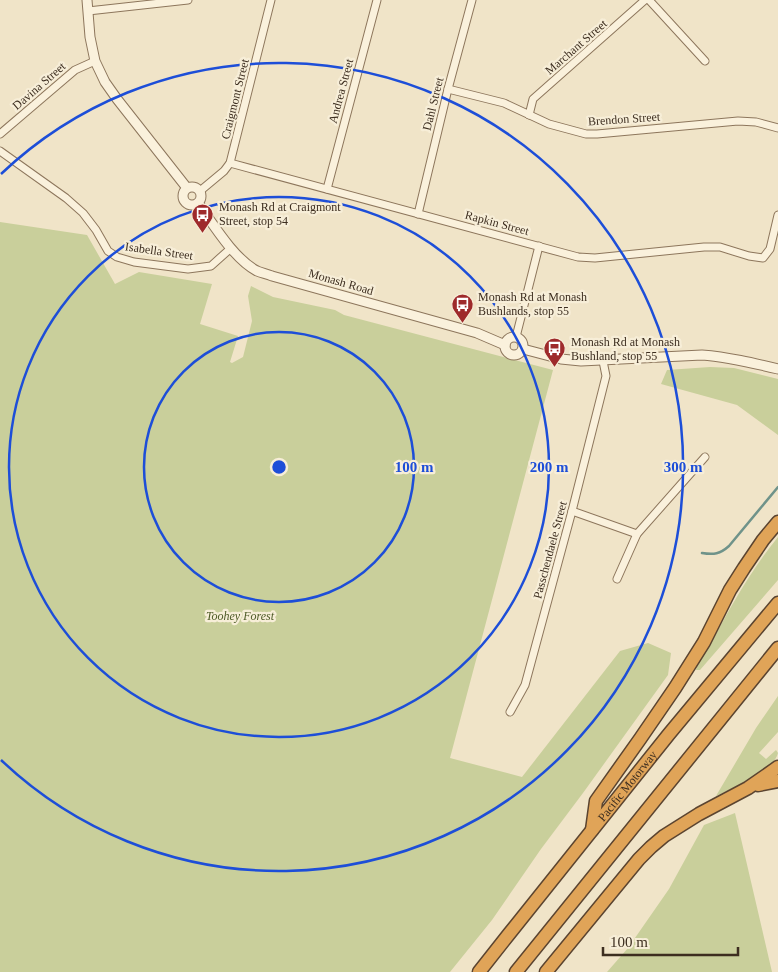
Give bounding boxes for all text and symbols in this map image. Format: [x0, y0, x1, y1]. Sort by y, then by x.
street label: Marchant Street [542, 16, 610, 78]
street label: Craigmont Street [218, 57, 252, 141]
street label: Andrea Street [326, 57, 357, 125]
street label: Davina Street [10, 59, 69, 113]
street label: Dahl Street [420, 75, 447, 132]
street label: Brendon Street [587, 109, 661, 129]
place label: Monash Rd at Craigmont Street, stop 54 [219, 200, 341, 228]
bus stop icon: Monash Rd at Craigmont Street, stop 54 [191, 202, 215, 233]
street label: Rapkin Street [463, 208, 531, 238]
street label: Isabella Street [124, 239, 194, 263]
street label: Monash Road [307, 266, 375, 298]
place label: Monash Rd at Monash Bushlands, stop 55 [478, 290, 587, 318]
bus stop icon: Monash Rd at Monash Bushlands, stop 55 [450, 292, 474, 323]
place label: Monash Rd at Monash Bushland, stop 55 [571, 335, 680, 363]
bus stop icon: Monash Rd at Monash Bushland, stop 55 [543, 337, 567, 368]
centre of rings [270, 458, 288, 476]
text: 100 m [395, 459, 434, 475]
text: 200 m [530, 459, 569, 475]
text: 300 m [664, 459, 703, 475]
street label: Passchendaele Street [530, 499, 570, 600]
park label: Toohey Forest [206, 609, 275, 623]
street label: Pacific Motorway [595, 748, 660, 824]
scale bar [603, 924, 738, 956]
text: 100 m [610, 934, 648, 950]

